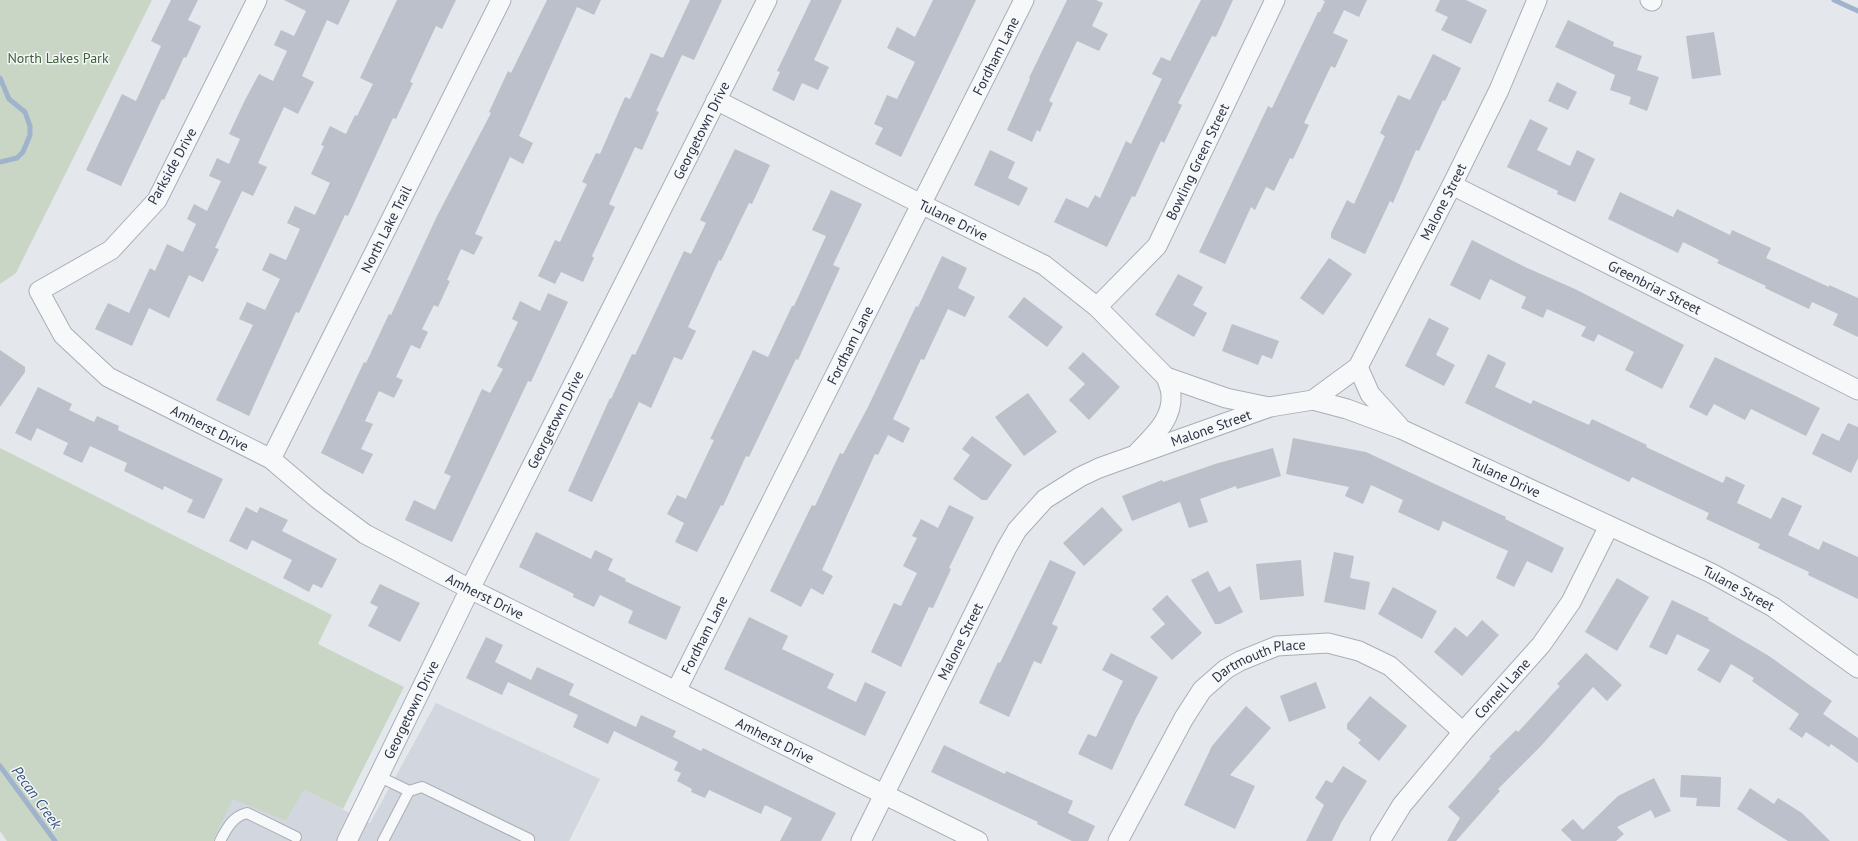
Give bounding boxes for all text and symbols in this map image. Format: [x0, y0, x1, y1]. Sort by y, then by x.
street label: Fordham Lane [969, 14, 1023, 98]
park label: North Lakes Park [7, 49, 109, 67]
street label: Georgetown Drive [669, 78, 733, 182]
street label: Bowling Green Street [1162, 100, 1233, 223]
street label: Parkside Drive [143, 124, 201, 208]
street label: Malone Street [1416, 160, 1470, 243]
street label: North Lake Trail [357, 183, 415, 276]
street label: Tulane Drive [916, 195, 991, 245]
street label: Greenbriar Street [1605, 256, 1705, 319]
street label: Fordham Lane [823, 303, 877, 388]
street label: Georgetown Drive [523, 368, 588, 472]
street label: Amherst Drive [168, 401, 252, 455]
street label: Malone Street [1168, 405, 1254, 451]
street label: Tulane Drive [1468, 454, 1543, 501]
street label: Tulane Street [1700, 561, 1778, 615]
street label: Amherst Drive [443, 569, 527, 623]
street label: Fordham Lane [677, 592, 732, 677]
street label: Malone Street [933, 599, 987, 683]
street label: Dartmouth Place [1208, 635, 1306, 686]
street label: Cornell Lane [1470, 654, 1534, 722]
street label: Georgetown Drive [379, 658, 443, 762]
street label: Amherst Drive [733, 713, 817, 767]
water label: Pecan Creek [8, 762, 67, 833]

